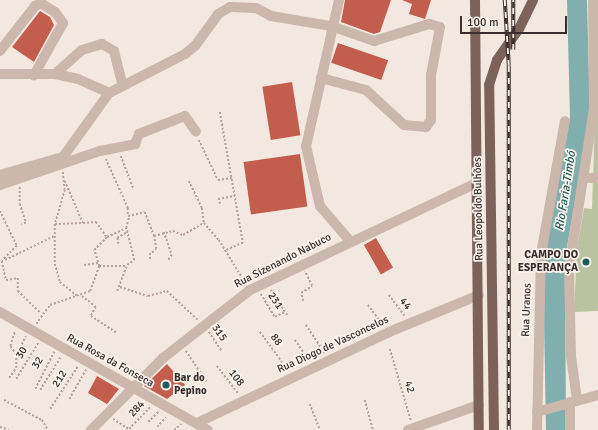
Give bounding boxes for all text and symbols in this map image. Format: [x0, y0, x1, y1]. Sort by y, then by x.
scale bar [462, 8, 569, 34]
text: 100 m [467, 15, 499, 30]
water label: Rio Faria-Timbó [553, 150, 579, 232]
street label: Rua Leopoldo Bulhões [471, 157, 487, 261]
street label: Rua Sizenando Nabuco [232, 231, 334, 291]
place label: CAMPO DO ESPERANÇA [518, 249, 578, 275]
marker: CAMPO DO ESPERANÇA [581, 257, 591, 267]
street label: Rua Uranos [519, 283, 535, 337]
street label: 231 [264, 290, 286, 312]
street label: 44 [396, 295, 414, 313]
street label: Rua Diogo de Vasconcelos [275, 313, 391, 377]
street label: 315 [208, 322, 230, 344]
street label: 88 [267, 331, 285, 349]
street label: Rua Rosa da Fonseca [64, 332, 156, 390]
street label: 30 [13, 345, 31, 361]
street label: 32 [29, 355, 47, 371]
street label: 108 [225, 367, 247, 389]
street label: 212 [50, 368, 70, 390]
place label: Bar do Pepino [174, 372, 207, 398]
street label: 42 [401, 379, 417, 395]
marker: Bar do Pepino [161, 380, 171, 390]
street label: 284 [126, 398, 148, 420]

